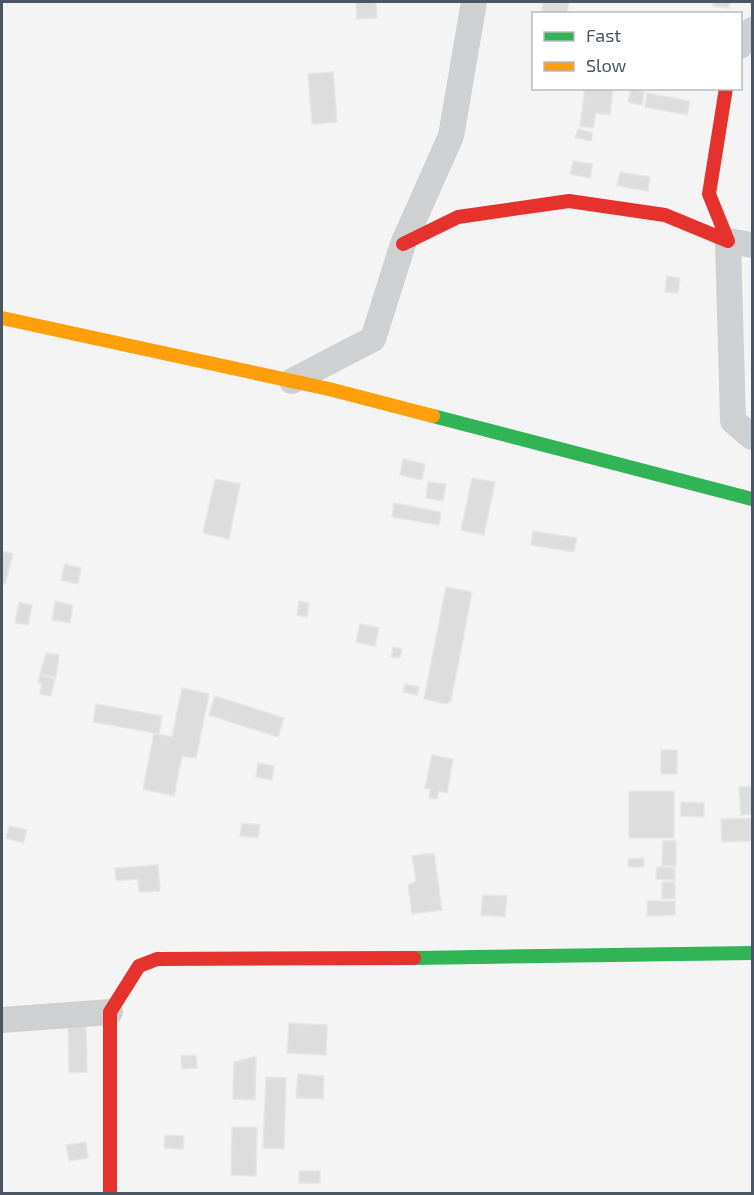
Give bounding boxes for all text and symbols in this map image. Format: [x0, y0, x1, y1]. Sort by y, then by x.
legend [532, 12, 742, 90]
text: Fast [586, 24, 621, 46]
text: Slow [586, 54, 627, 76]

